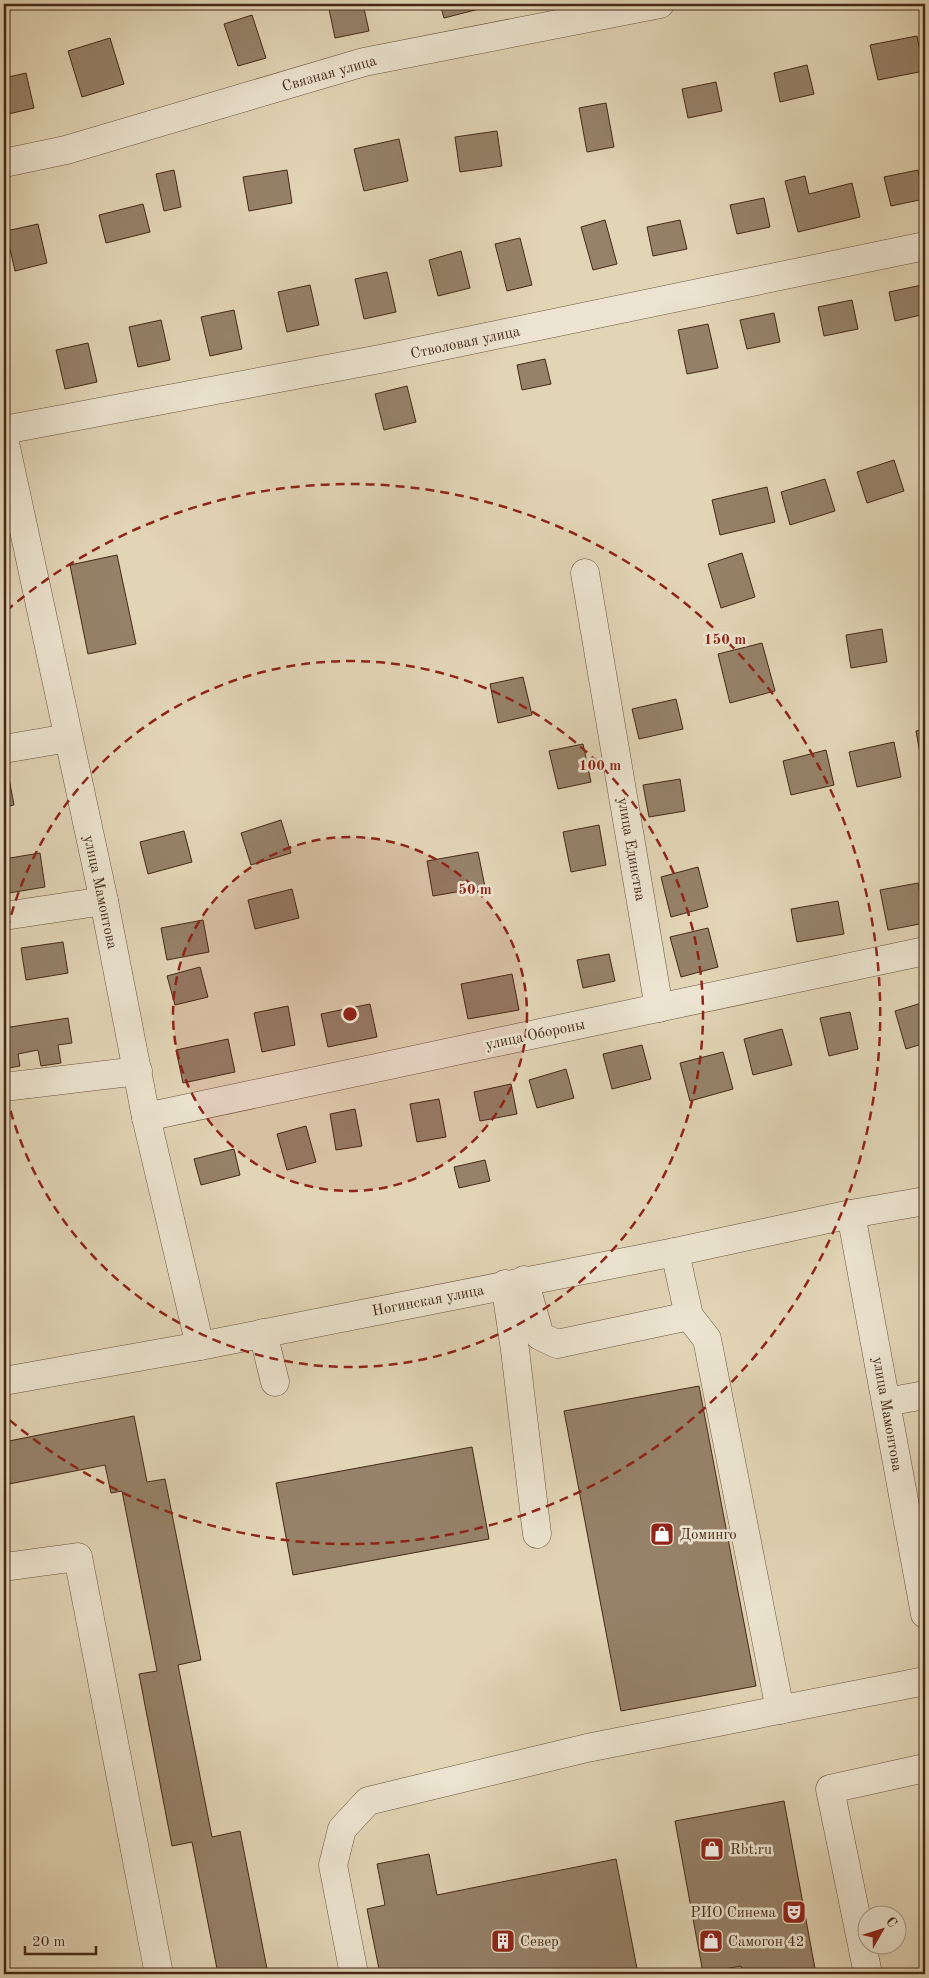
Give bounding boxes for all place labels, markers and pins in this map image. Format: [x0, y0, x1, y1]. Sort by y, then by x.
centre of rings [341, 1005, 359, 1023]
shop icon: Доминго [649, 1521, 675, 1547]
place label: Доминго [680, 1528, 737, 1543]
shop icon: Rbt.ru [699, 1836, 725, 1862]
place label: Rbt.ru [730, 1843, 772, 1858]
theatre icon: РИО Синема [781, 1899, 807, 1925]
place label: РИО Синема [690, 1906, 777, 1921]
building icon: Север [490, 1928, 516, 1954]
shop icon: Самогон 42 [698, 1928, 724, 1954]
place label: Север [520, 1935, 559, 1950]
place label: Самогон 42 [728, 1935, 805, 1950]

